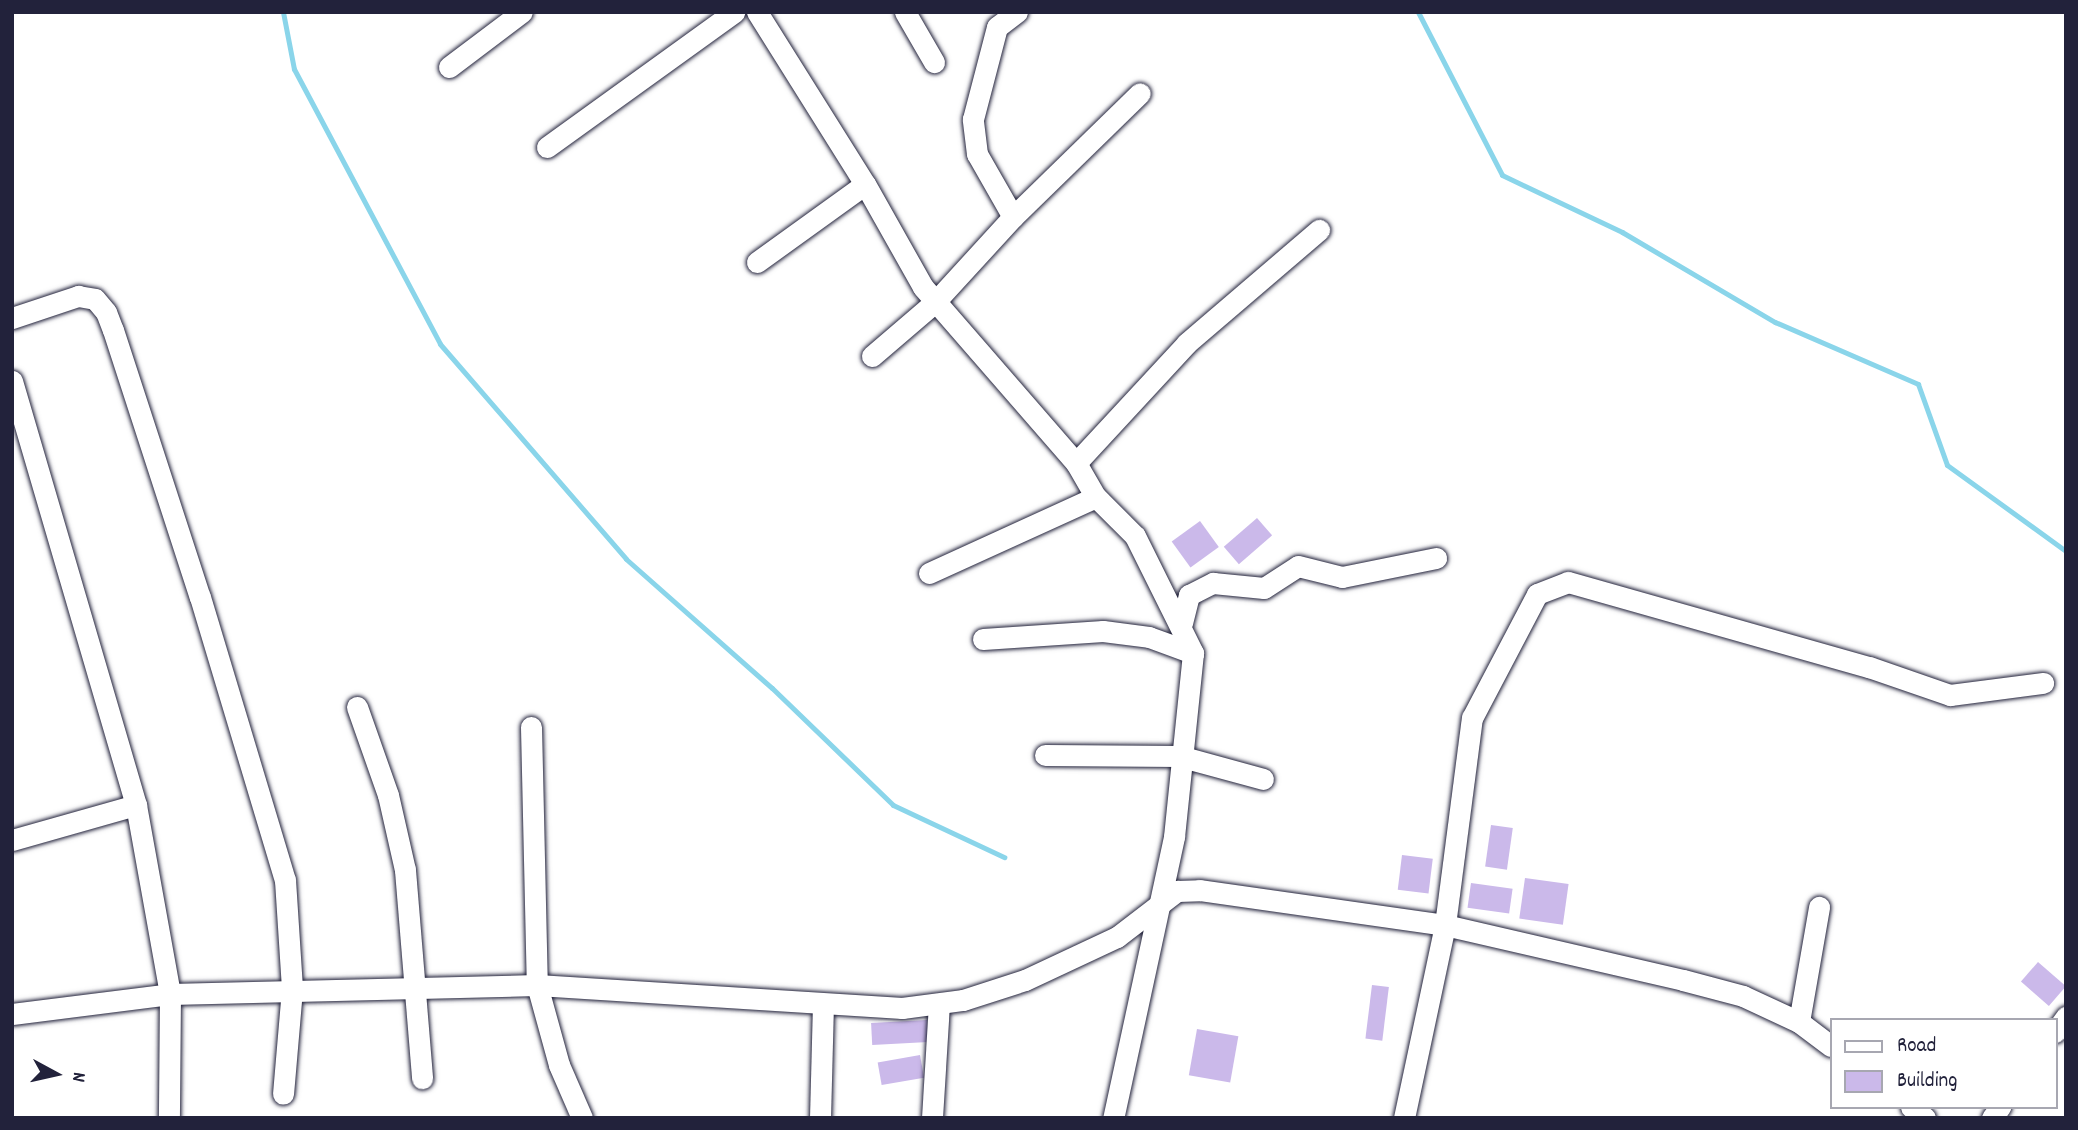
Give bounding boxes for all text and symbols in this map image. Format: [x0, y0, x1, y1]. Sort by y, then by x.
legend [1829, 1018, 2057, 1109]
text: Road [1897, 1032, 1936, 1062]
north arrow [21, 1039, 91, 1109]
text: Building [1897, 1067, 1957, 1097]
text: N [63, 1070, 91, 1084]

